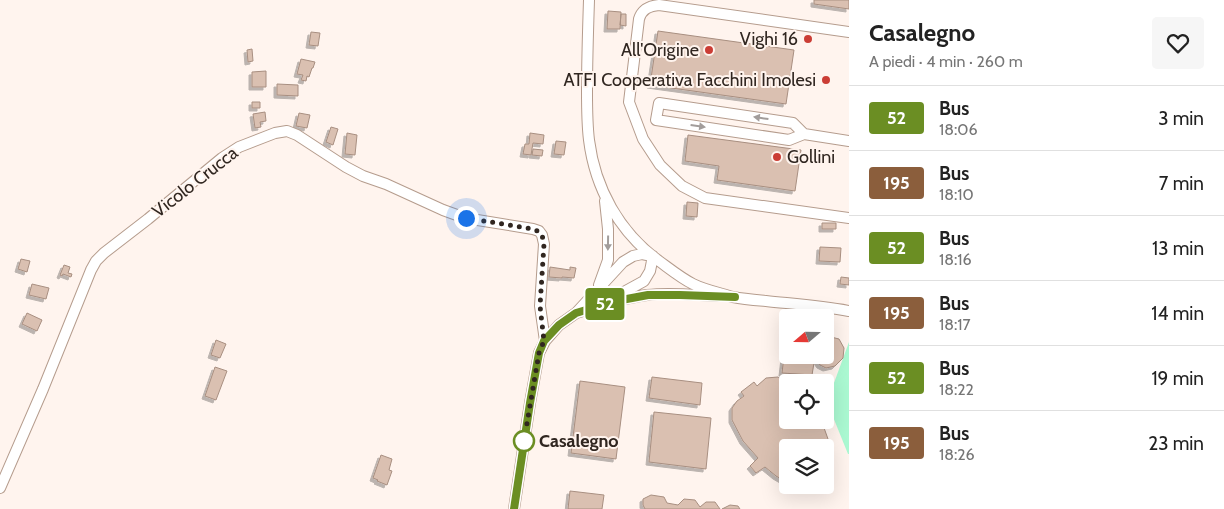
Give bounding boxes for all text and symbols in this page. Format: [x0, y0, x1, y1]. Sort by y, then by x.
button: heart [1152, 17, 1204, 69]
text: Casalegno [869, 18, 975, 47]
place label: Vighi 16 [740, 28, 798, 50]
marker: Vighi 16 [802, 33, 814, 45]
place label: All'Origine [621, 39, 699, 61]
marker: All'Origine [703, 44, 715, 56]
text: A piedi · 4 min · 260 m [869, 52, 1023, 71]
place label: ATFI Cooperativa Facchini Imolesi [564, 69, 816, 91]
marker: ATFI Cooperativa Facchini Imolesi [820, 74, 832, 86]
text: Bus [939, 97, 969, 120]
text: 52 [887, 107, 906, 129]
text: 3 min [1158, 107, 1204, 130]
one-way arrow [752, 114, 768, 122]
text: 18:06 [939, 120, 978, 139]
one-way arrow [690, 123, 706, 131]
street label: Vicolo Crucca [148, 142, 242, 222]
place label: Gollini [787, 146, 835, 168]
marker: Gollini [771, 151, 783, 163]
text: Bus [939, 162, 969, 185]
text: 195 [883, 172, 910, 194]
text: 7 min [1159, 172, 1204, 195]
text: 18:10 [939, 185, 974, 204]
your location [454, 206, 479, 231]
text: Bus [939, 227, 969, 250]
one-way arrow [604, 235, 612, 251]
text: 52 [887, 237, 906, 259]
text: 13 min [1152, 237, 1204, 260]
text: 18:16 [939, 250, 972, 269]
line badge: 52 [582, 288, 628, 320]
text: Bus [939, 292, 969, 315]
text: 52 [595, 293, 615, 315]
text: 195 [883, 302, 910, 324]
text: 14 min [1151, 302, 1204, 325]
north arrow [779, 309, 834, 364]
map controls [779, 309, 834, 494]
text: 18:17 [939, 315, 971, 334]
text: Bus [939, 357, 969, 380]
text: 52 [887, 367, 906, 389]
text: 19 min [1151, 367, 1204, 390]
button: locate [779, 374, 834, 429]
text: 18:22 [939, 380, 974, 399]
text: Bus [939, 422, 969, 445]
marker: Casalegno [513, 430, 535, 452]
place label: Casalegno [539, 430, 619, 452]
text: 195 [883, 432, 910, 454]
text: 23 min [1148, 432, 1204, 455]
button: layers [779, 439, 834, 494]
text: 18:26 [939, 445, 975, 464]

